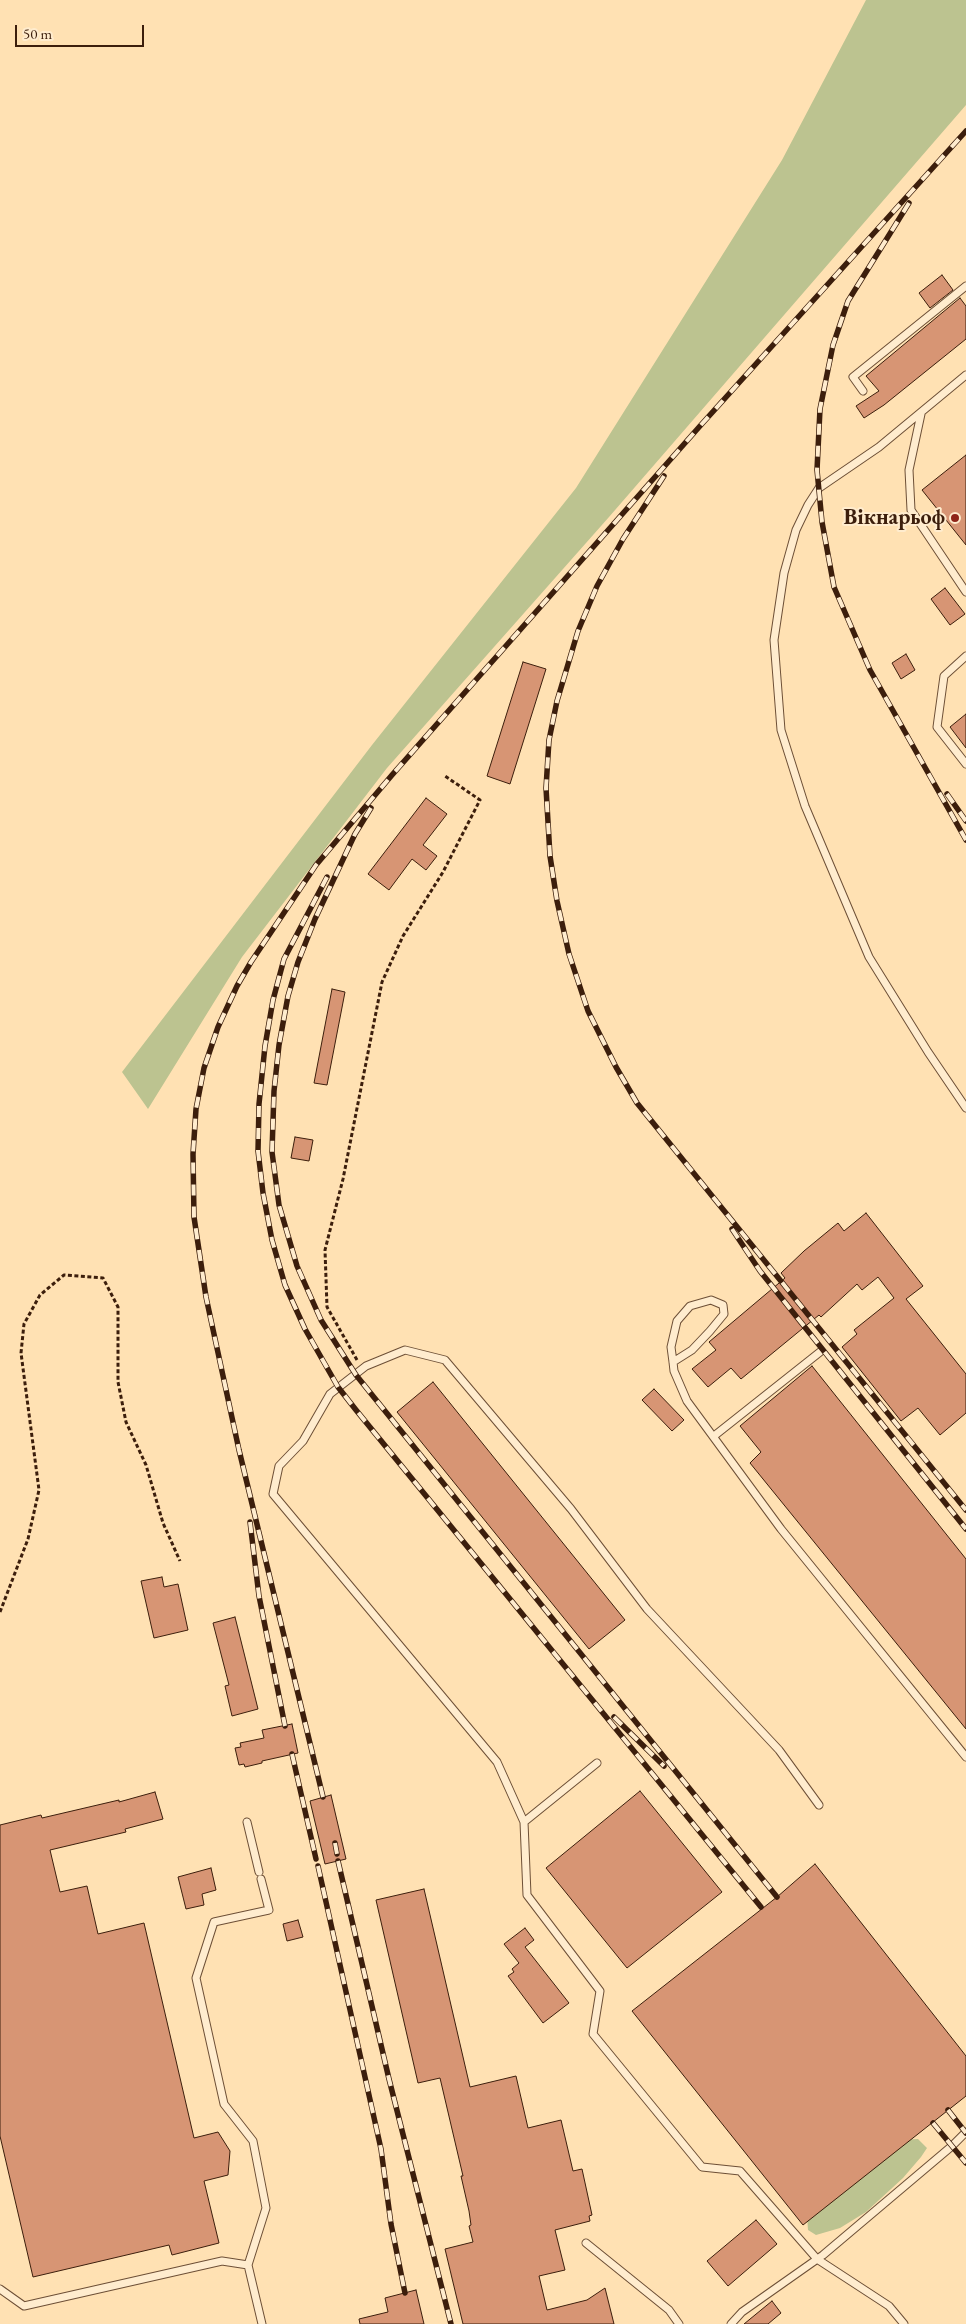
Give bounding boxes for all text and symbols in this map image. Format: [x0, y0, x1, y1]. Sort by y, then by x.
scale bar [18, 15, 146, 47]
text: 50 m [23, 24, 52, 43]
place label: Вікнарьоф [843, 505, 945, 531]
marker: Вікнарьоф [949, 512, 961, 524]

